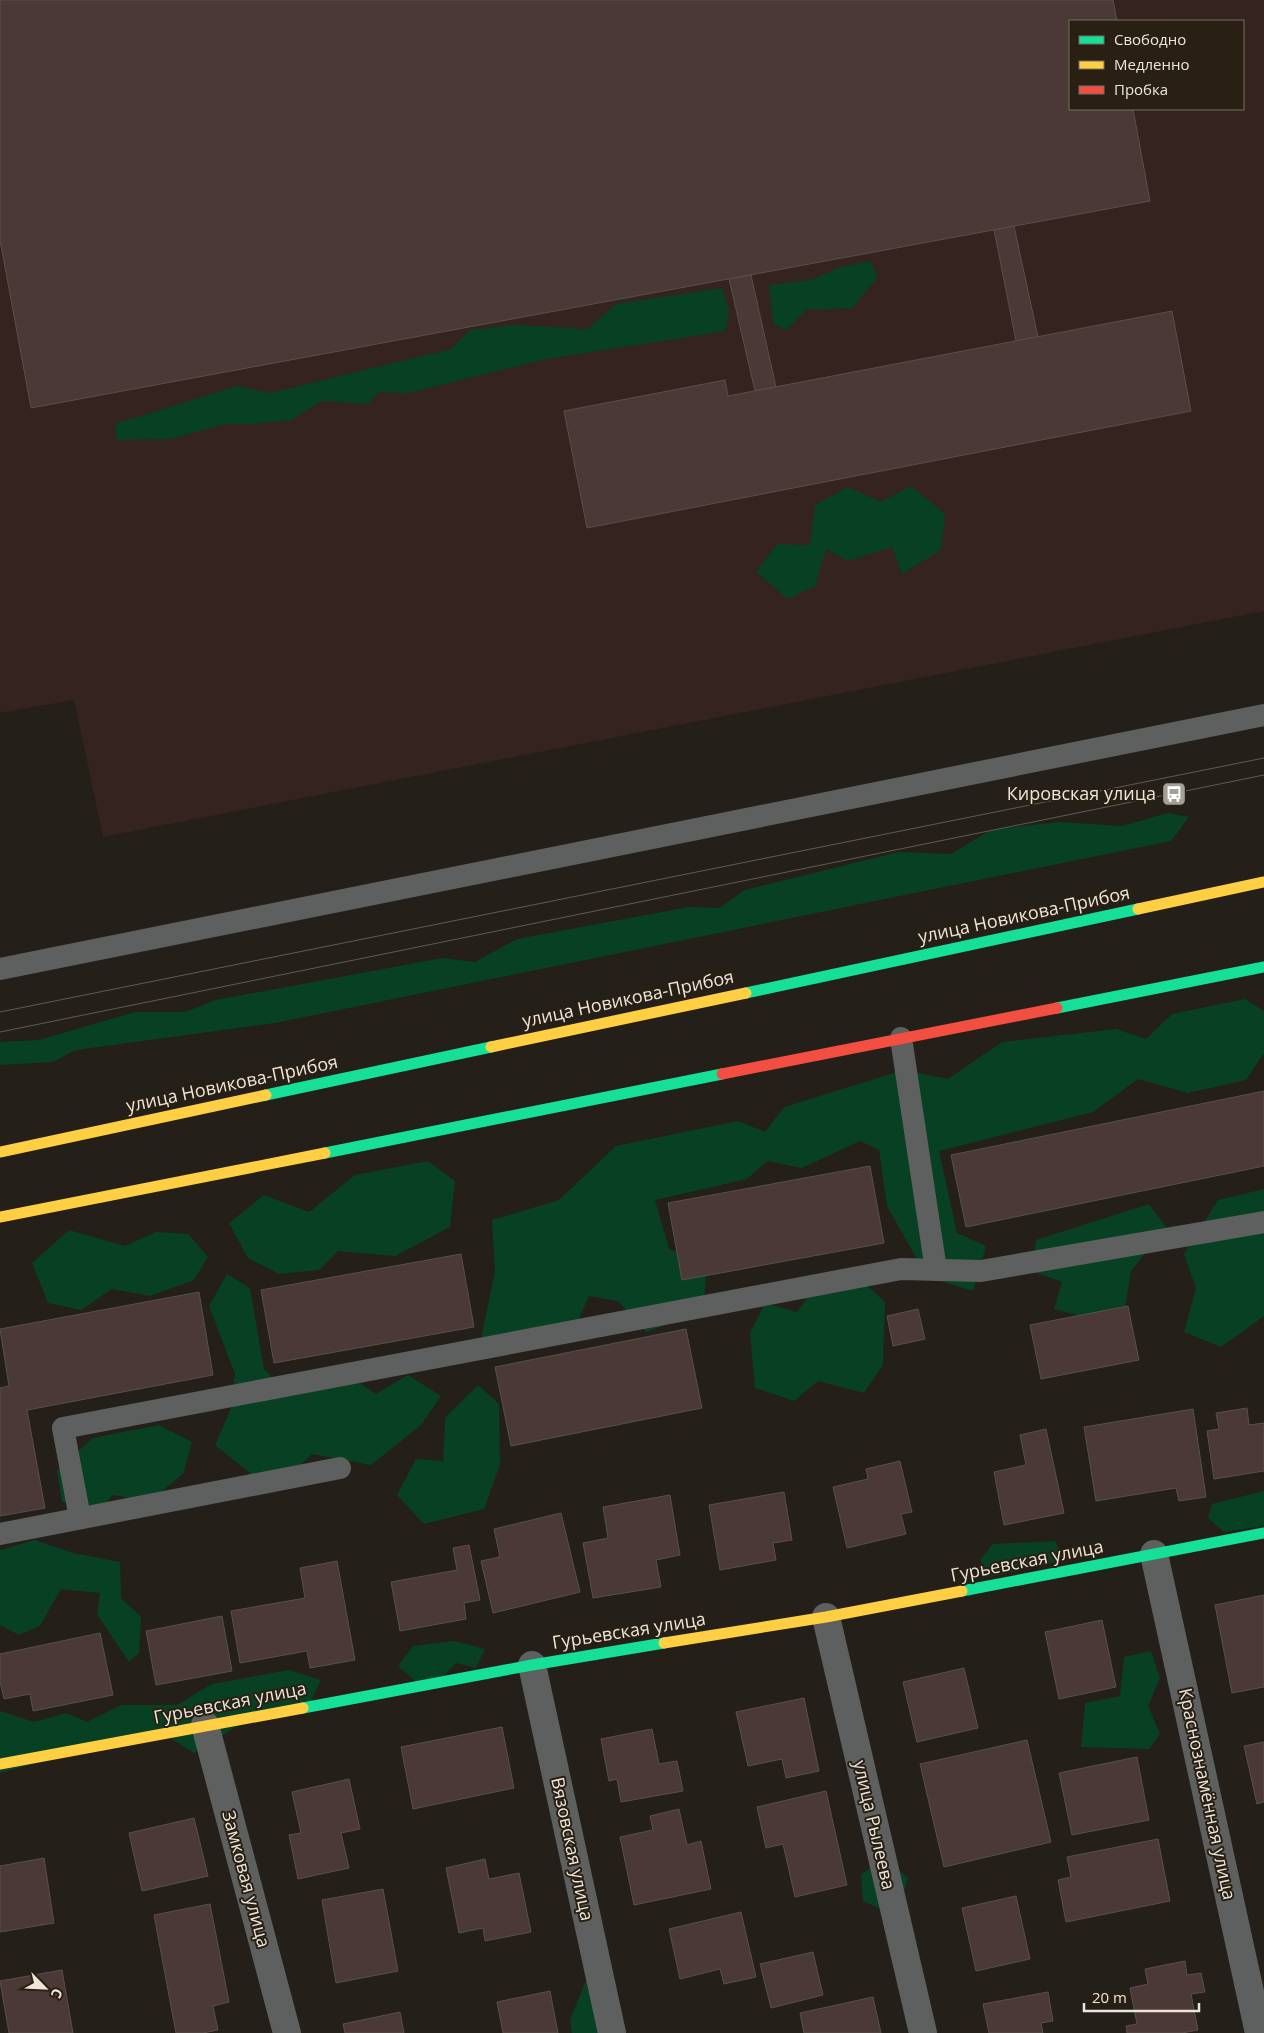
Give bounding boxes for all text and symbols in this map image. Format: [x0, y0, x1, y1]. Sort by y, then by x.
legend [1069, 20, 1244, 110]
text: Свободно [1114, 29, 1186, 49]
text: Медленно [1114, 54, 1190, 74]
text: Пробка [1114, 79, 1168, 99]
place label: Кировская улица [1007, 781, 1156, 805]
bus stop icon: Кировская улица [1161, 781, 1187, 807]
street label: улица Новикова-Прибоя [916, 880, 1132, 948]
street label: улица Новикова-Прибоя [520, 964, 736, 1032]
street label: улица Новикова-Прибоя [124, 1049, 340, 1117]
street label: Гурьевская улица [948, 1533, 1105, 1587]
street label: Гурьевская улица [550, 1606, 707, 1654]
street label: Гурьевская улица [151, 1675, 308, 1729]
street label: Краснознамённая улица [1174, 1686, 1242, 1902]
street label: улица Рылеева [848, 1758, 902, 1892]
street label: Вязовская улица [546, 1775, 600, 1923]
street label: Замковая улица [217, 1808, 277, 1950]
north arrow [20, 1963, 70, 2013]
scale bar [1084, 1980, 1199, 2012]
text: С [47, 1986, 68, 2002]
text: 20 m [1092, 1987, 1127, 2007]

